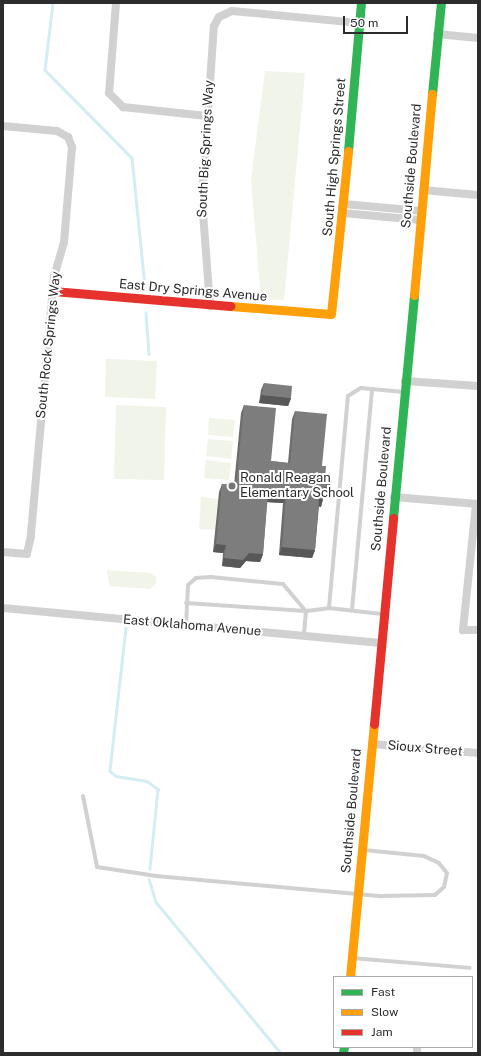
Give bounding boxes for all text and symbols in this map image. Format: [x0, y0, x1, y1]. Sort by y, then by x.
scale bar [345, 8, 410, 34]
text: 50 m [350, 16, 378, 30]
street label: South High Springs Street [320, 77, 350, 237]
street label: South Big Springs Way [195, 80, 217, 218]
street label: Southside Boulevard [399, 103, 425, 229]
street label: South Rock Springs Way [33, 270, 65, 420]
street label: East Dry Springs Avenue [118, 277, 268, 305]
street label: Southside Boulevard [369, 426, 395, 552]
place label: Ronald Reagan Elementary School [240, 471, 354, 502]
marker: Ronald Reagan Elementary School [227, 481, 237, 491]
street label: East Oklahoma Avenue [122, 612, 262, 640]
street label: Sioux Street [387, 738, 463, 760]
street label: Southside Boulevard [339, 748, 365, 874]
legend [333, 976, 473, 1048]
text: Fast [371, 985, 395, 999]
text: Slow [371, 1005, 398, 1019]
text: Jam [371, 1025, 393, 1039]

